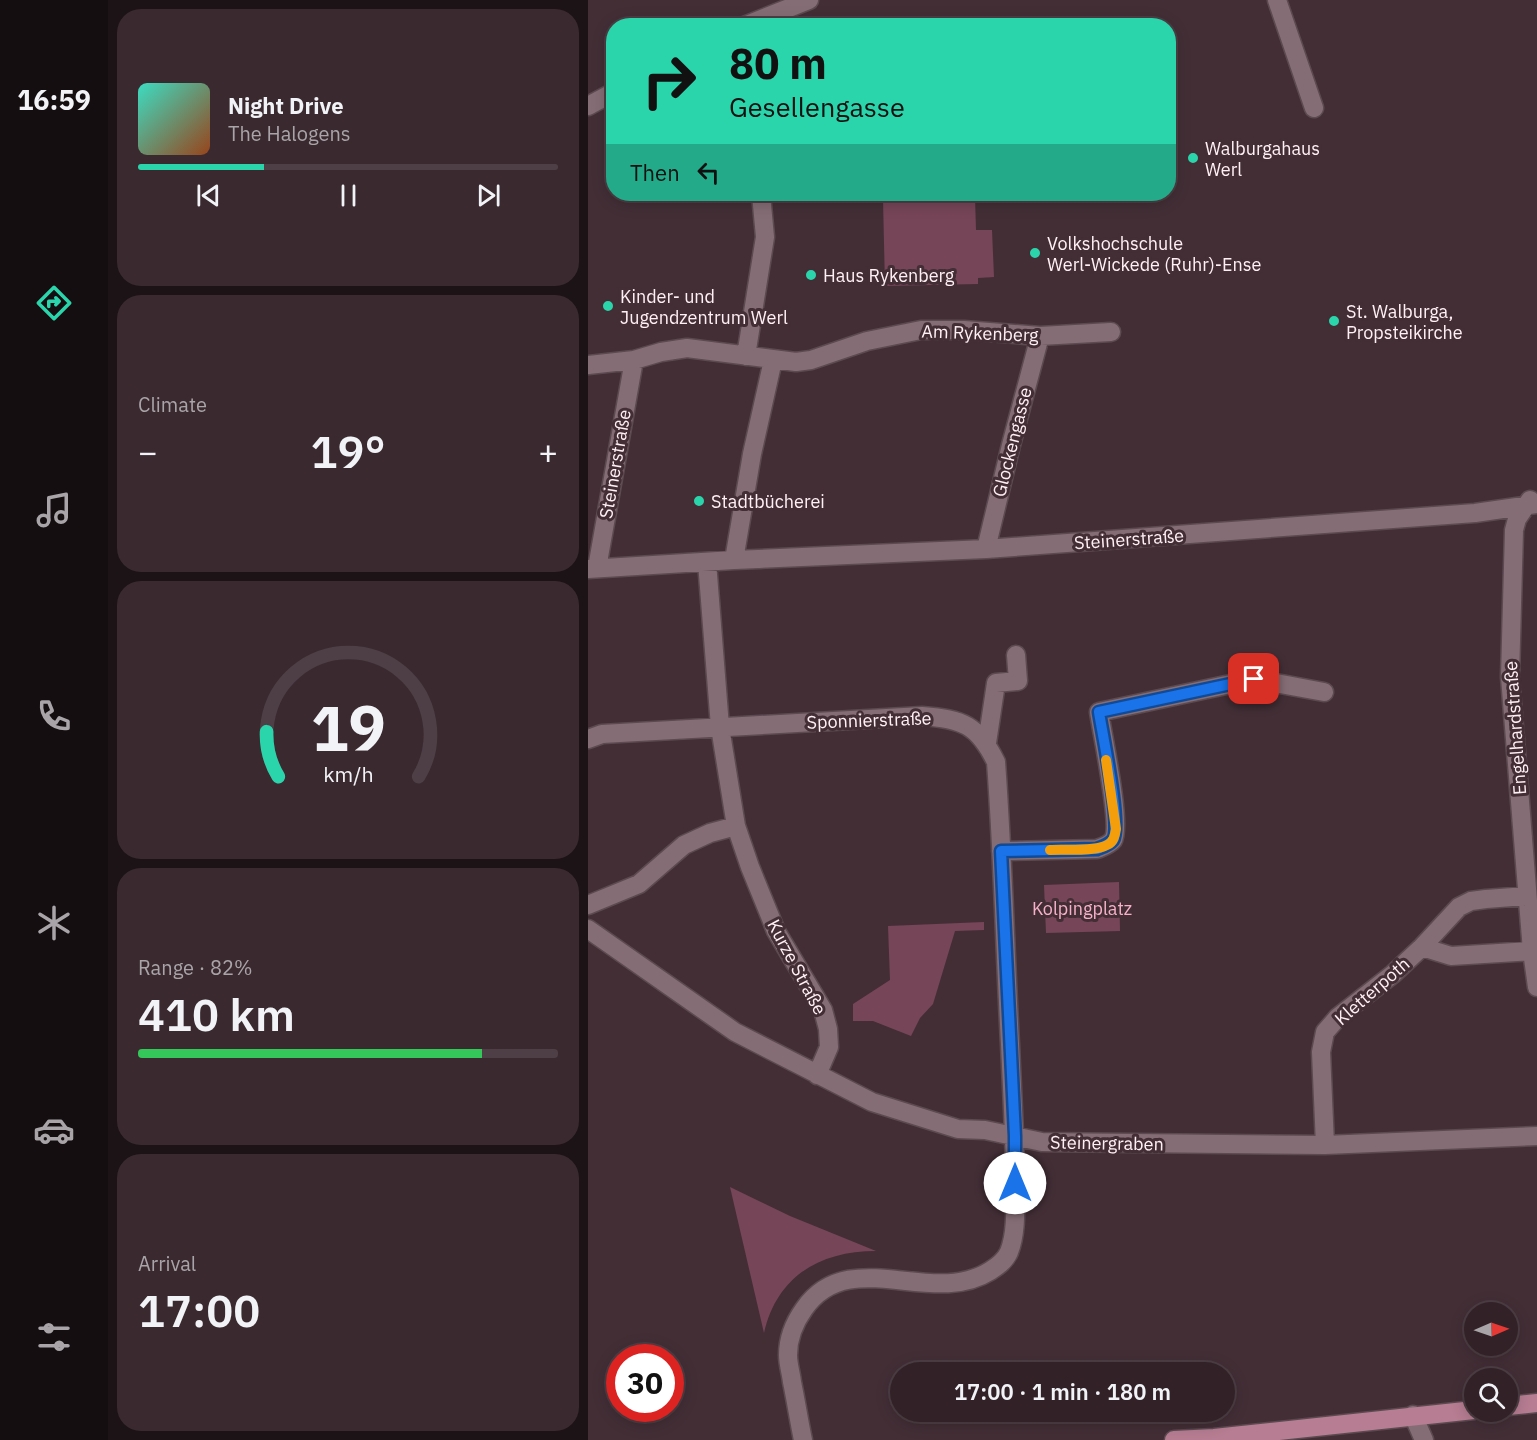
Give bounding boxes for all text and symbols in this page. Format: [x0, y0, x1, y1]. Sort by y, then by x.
text: 80 m [729, 36, 827, 91]
icon: right [630, 42, 708, 120]
text: 16:59 [17, 82, 91, 117]
text: Gesellengasse [729, 89, 905, 124]
text: Night Drive [228, 91, 344, 120]
text: The Halogens [228, 120, 350, 147]
place label: Walburgahaus Werl [1205, 137, 1320, 181]
marker: Walburgahaus Werl [1186, 151, 1200, 165]
icon: left [692, 156, 725, 189]
text: Then [630, 158, 680, 187]
icon: previous [192, 179, 225, 212]
icon: pause [332, 179, 365, 212]
icon: next [472, 179, 505, 212]
place label: Volkshochschule Werl-Wickede (Ruhr)-Ense [1047, 232, 1261, 276]
marker: Volkshochschule Werl-Wickede (Ruhr)-Ense [1028, 246, 1042, 260]
place label: Haus Rykenberg [823, 264, 955, 287]
marker: Haus Rykenberg [804, 268, 818, 282]
icon: directions [33, 282, 75, 324]
place label: Kinder- und Jugendzentrum Werl [620, 285, 788, 329]
marker: Kinder- und Jugendzentrum Werl [601, 299, 615, 313]
place label: St. Walburga, Propsteikirche [1346, 300, 1463, 344]
marker: St. Walburga, Propsteikirche [1327, 314, 1341, 328]
street label: Am Rykenberg [921, 319, 1039, 347]
street label: Glockengasse [987, 385, 1037, 499]
text: Climate [138, 391, 207, 418]
street label: Steinerstraße [594, 408, 636, 520]
text: 19° [310, 422, 386, 480]
text: − [138, 430, 158, 473]
text: + [538, 430, 558, 473]
icon: music [33, 489, 75, 531]
place label: Stadtbücherei [711, 490, 825, 513]
marker: Stadtbücherei [692, 494, 706, 508]
street label: Steinerstraße [1073, 524, 1185, 554]
pin [1228, 653, 1279, 704]
street label: Engelhardstraße [1499, 660, 1531, 796]
icon: arrive [1237, 662, 1270, 695]
text: 19 [311, 687, 385, 768]
icon: phone [33, 695, 75, 737]
street label: Sponnierstraße [806, 706, 932, 734]
text: km/h [323, 760, 373, 788]
park label: Kolpingplatz [1032, 897, 1132, 920]
icon: climate [33, 902, 75, 944]
street label: Kurze Straße [762, 915, 832, 1019]
street label: Kletterpoth [1330, 952, 1414, 1030]
text: Range · 82% [138, 954, 253, 981]
text: 410 km [138, 985, 295, 1043]
icon: car [33, 1109, 75, 1151]
street label: Steinergraben [1050, 1131, 1164, 1155]
position arrow [983, 1151, 1047, 1215]
text: Arrival [138, 1250, 196, 1277]
text: 17:00 [138, 1281, 260, 1339]
north arrow [1464, 1302, 1518, 1356]
map controls [1464, 1302, 1518, 1422]
icon: filters [33, 1316, 75, 1358]
speed limit sign: 30 [606, 1344, 684, 1422]
button: search [1464, 1368, 1518, 1422]
text: 17:00 · 1 min · 180 m [954, 1377, 1171, 1406]

